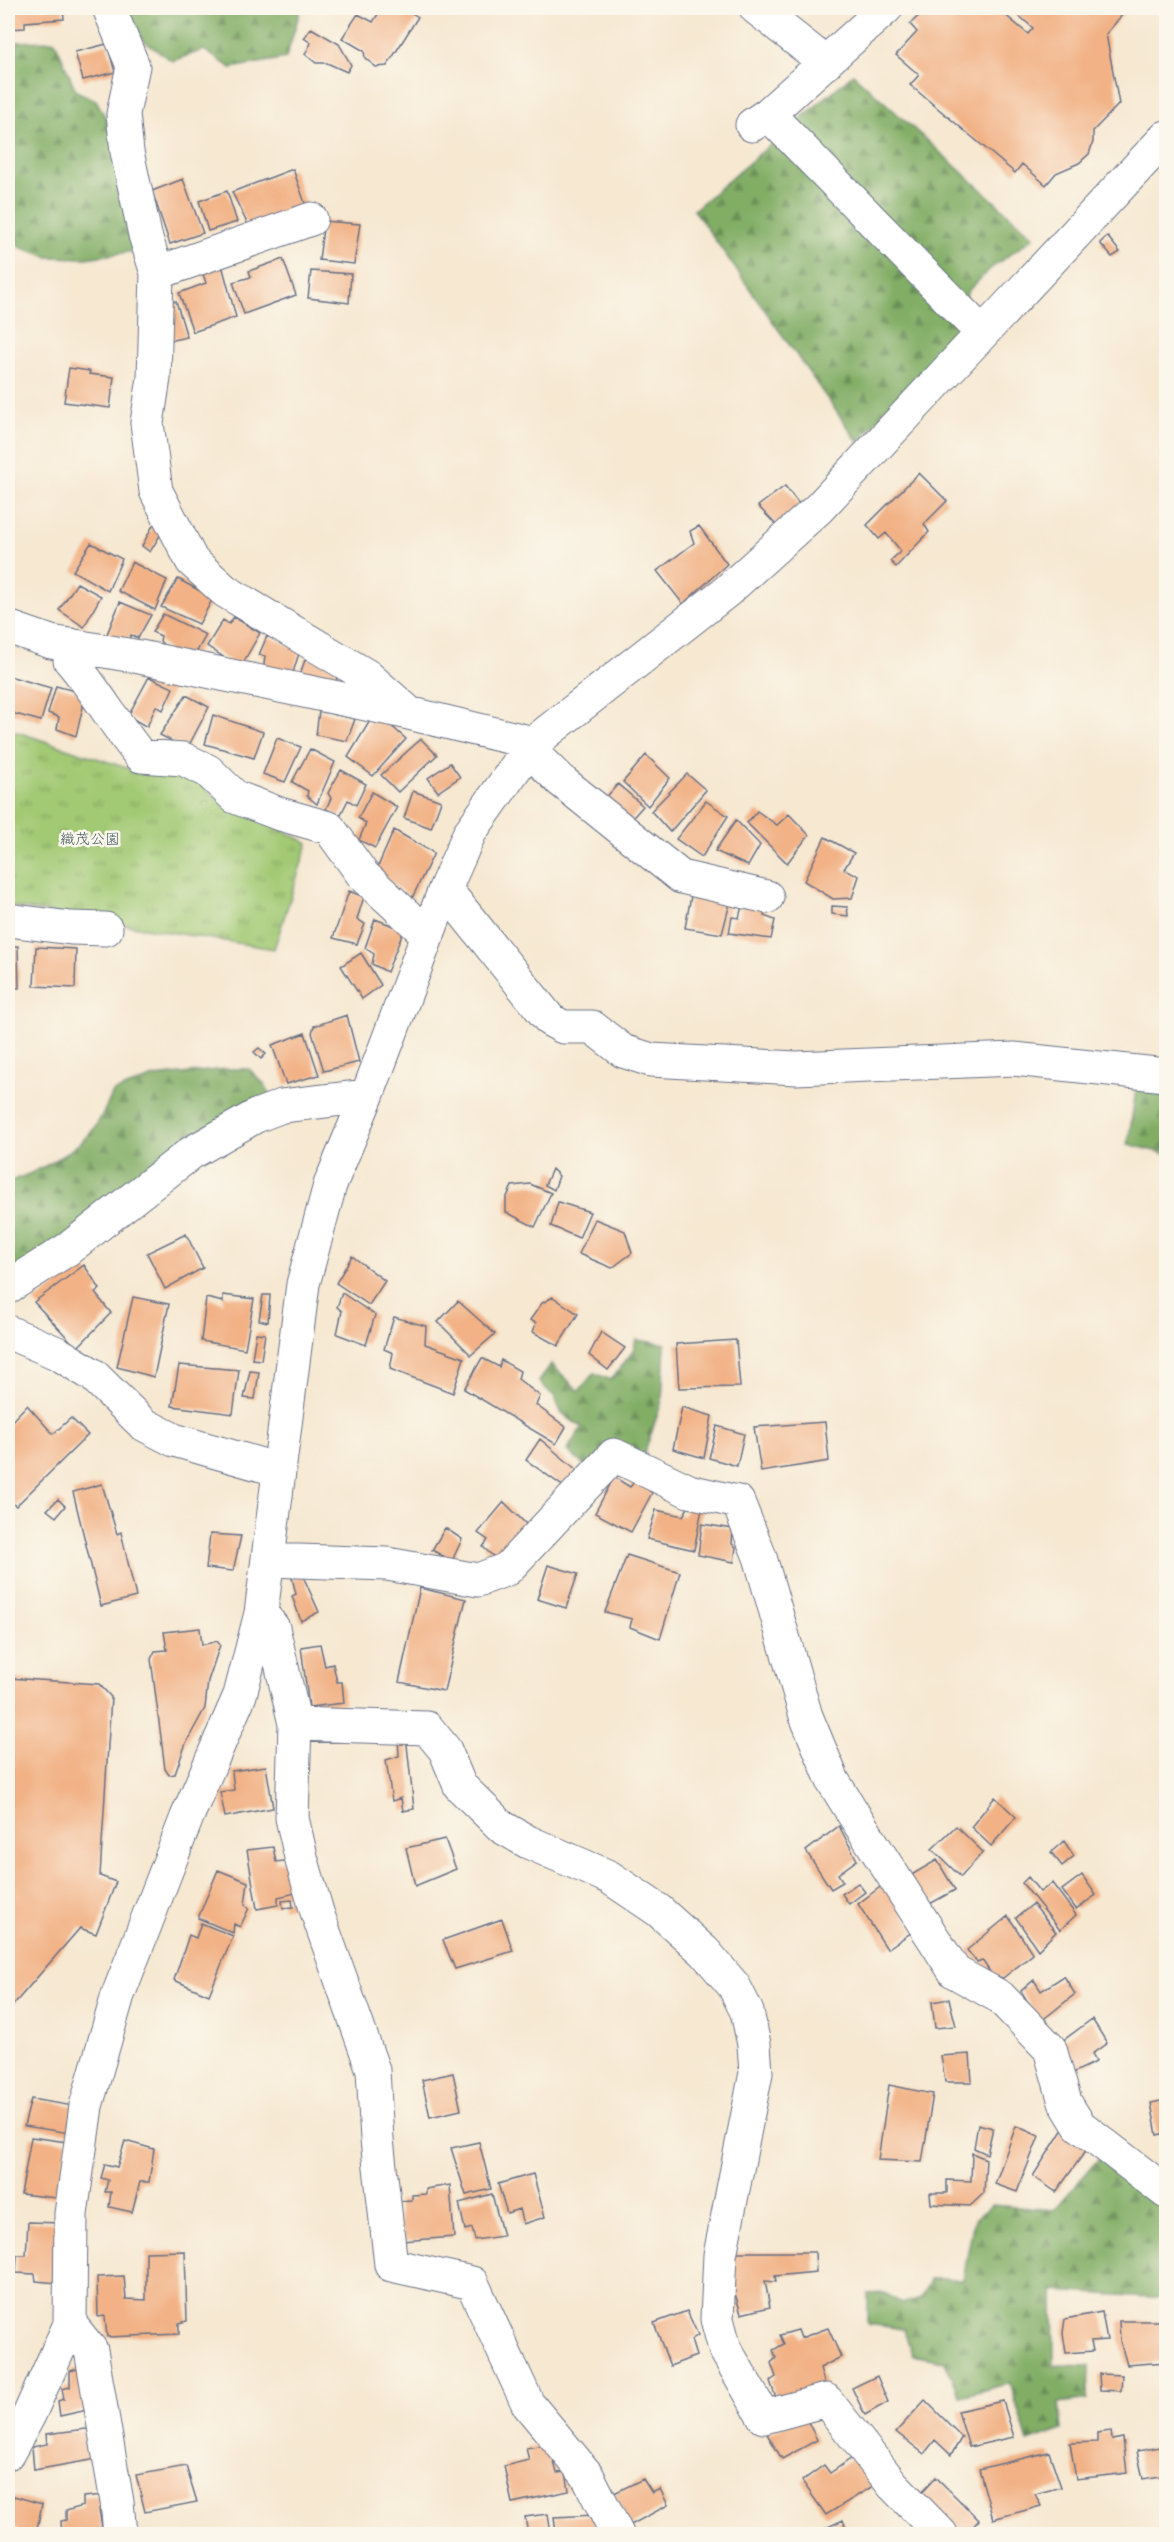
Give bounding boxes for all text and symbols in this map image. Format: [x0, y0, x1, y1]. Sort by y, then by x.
park label: 織茂公園 [60, 829, 120, 848]

